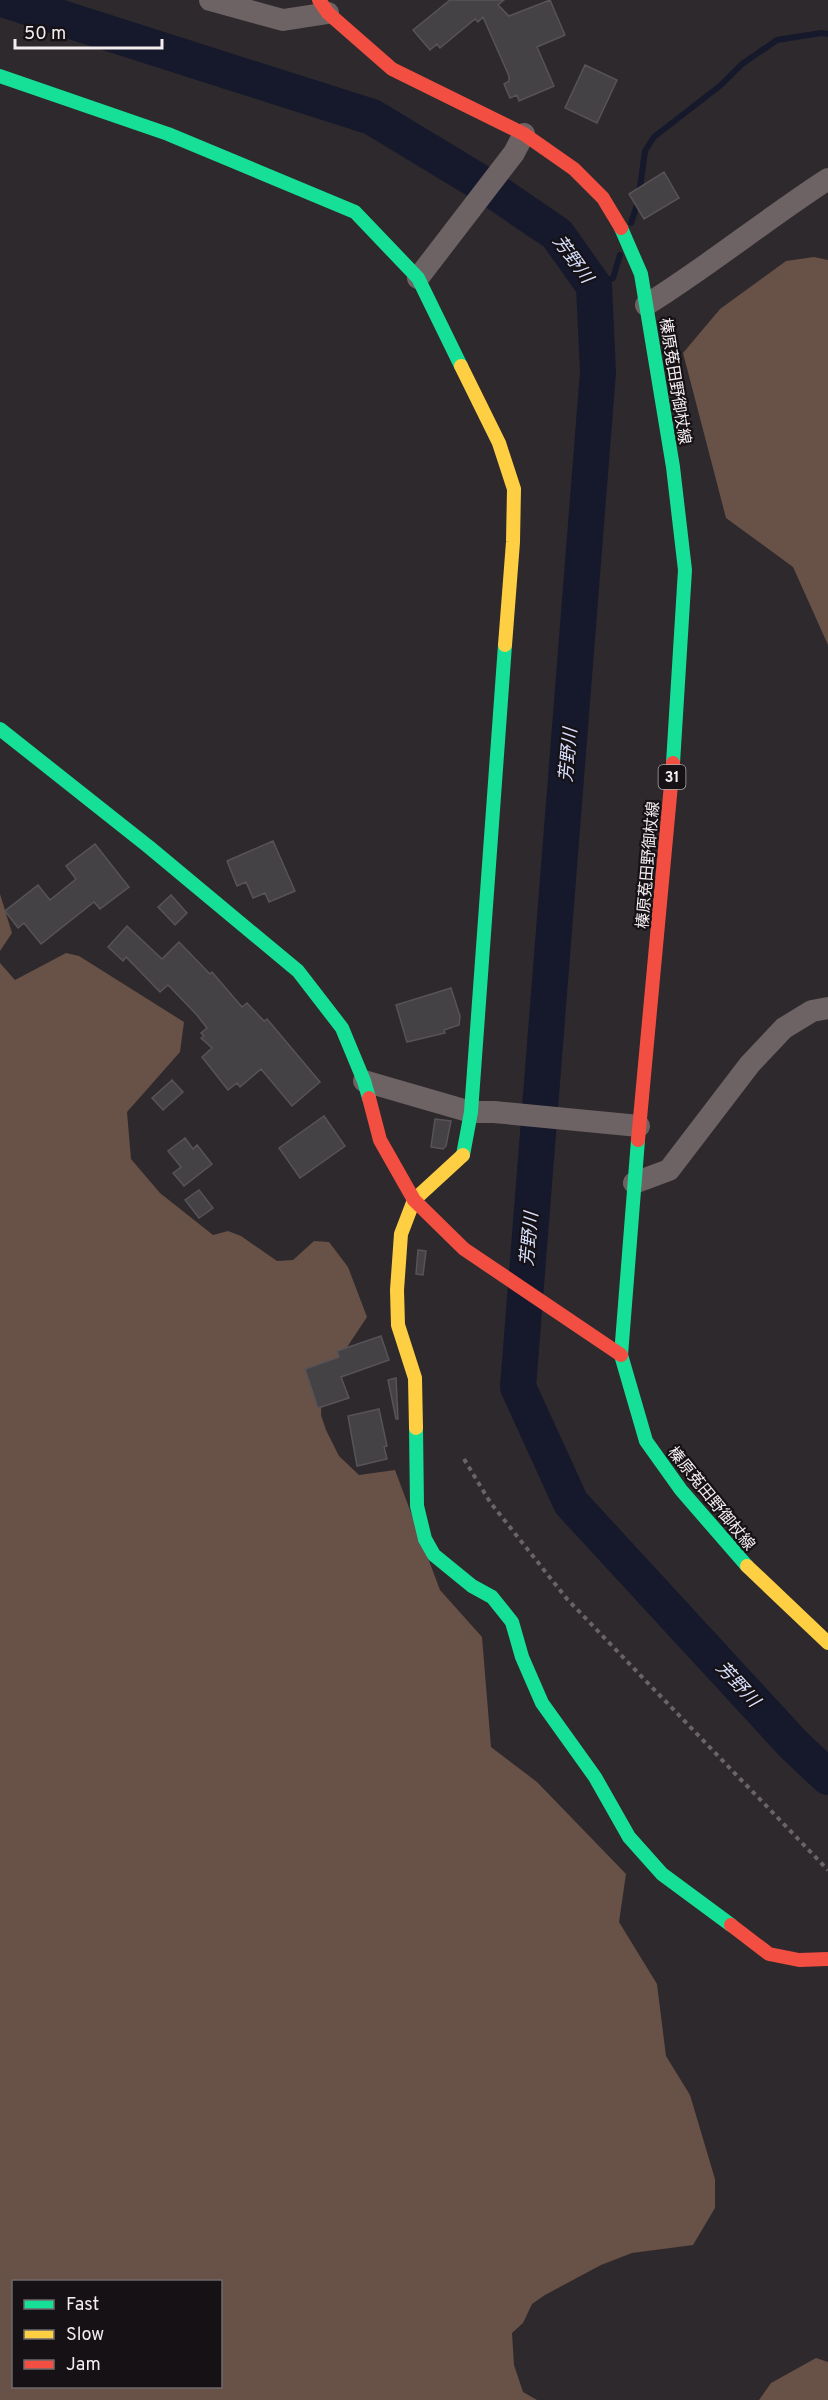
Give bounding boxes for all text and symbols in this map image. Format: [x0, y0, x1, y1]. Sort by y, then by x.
scale bar [15, 12, 162, 50]
text: 50 m [24, 23, 66, 46]
water label: 芳野川 [547, 231, 598, 290]
street label: 榛原菟田野御杖線 [654, 317, 694, 446]
water label: 芳野川 [556, 725, 583, 783]
road number: 31 [658, 765, 686, 789]
street label: 榛原菟田野御杖線 [633, 801, 665, 930]
water label: 芳野川 [517, 1209, 544, 1267]
street label: 榛原菟田野御杖線 [662, 1443, 758, 1555]
water label: 芳野川 [710, 1657, 765, 1714]
legend [12, 2280, 222, 2388]
text: Fast [66, 2294, 99, 2317]
text: Slow [66, 2324, 104, 2347]
text: Jam [66, 2354, 101, 2377]

